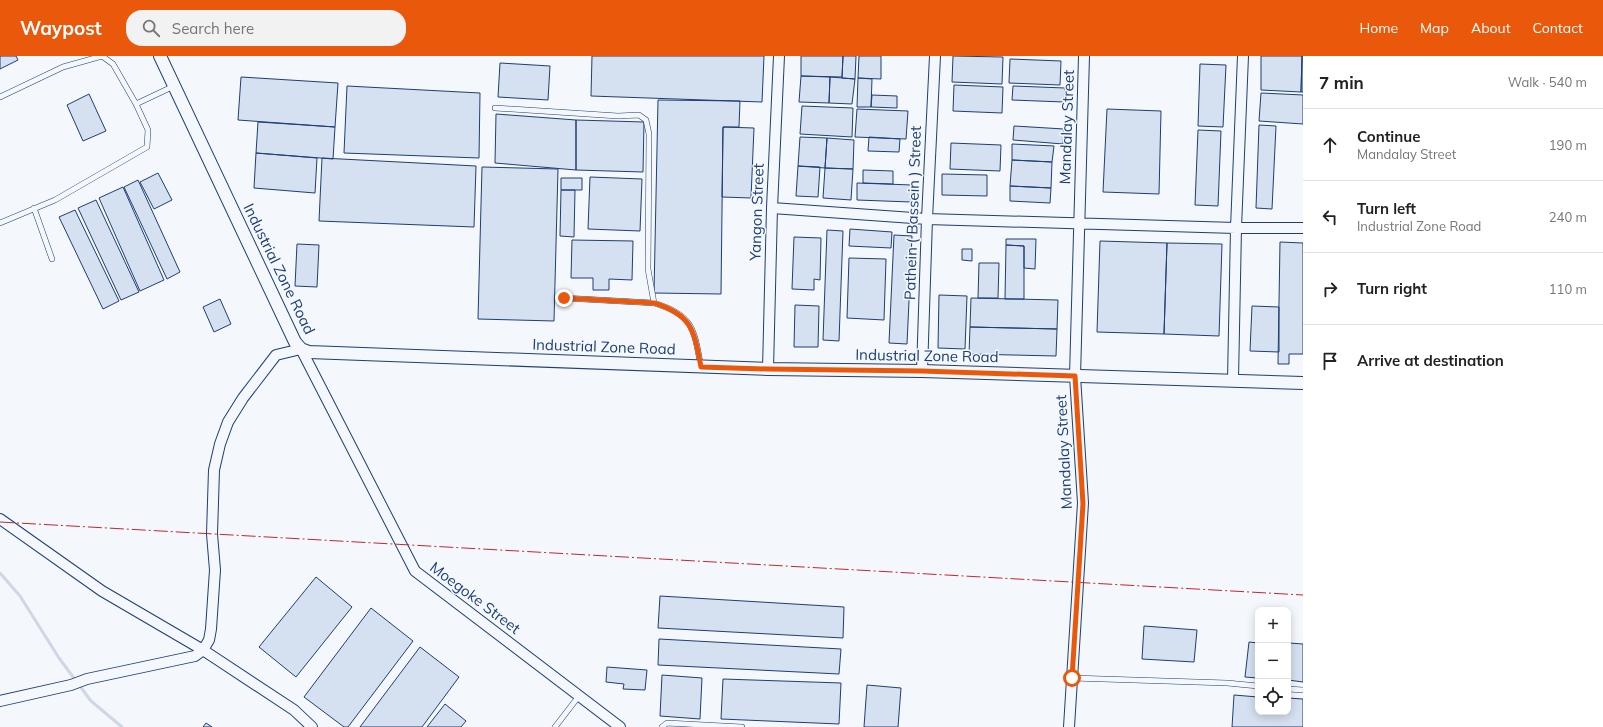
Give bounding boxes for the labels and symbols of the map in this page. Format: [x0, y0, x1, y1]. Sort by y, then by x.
street label: Mandalay Street [1055, 69, 1078, 185]
street label: Pathein ( Bassein ) Street [900, 126, 925, 300]
street label: Yangon Street [745, 163, 768, 262]
street label: Industrial Zone Road [239, 200, 319, 337]
route end [555, 289, 573, 307]
street label: Industrial Zone Road [532, 335, 676, 358]
street label: Industrial Zone Road [855, 345, 999, 366]
street label: Mandalay Street [1051, 394, 1076, 510]
street label: Moegoke Street [426, 557, 524, 638]
route start [1063, 669, 1081, 687]

